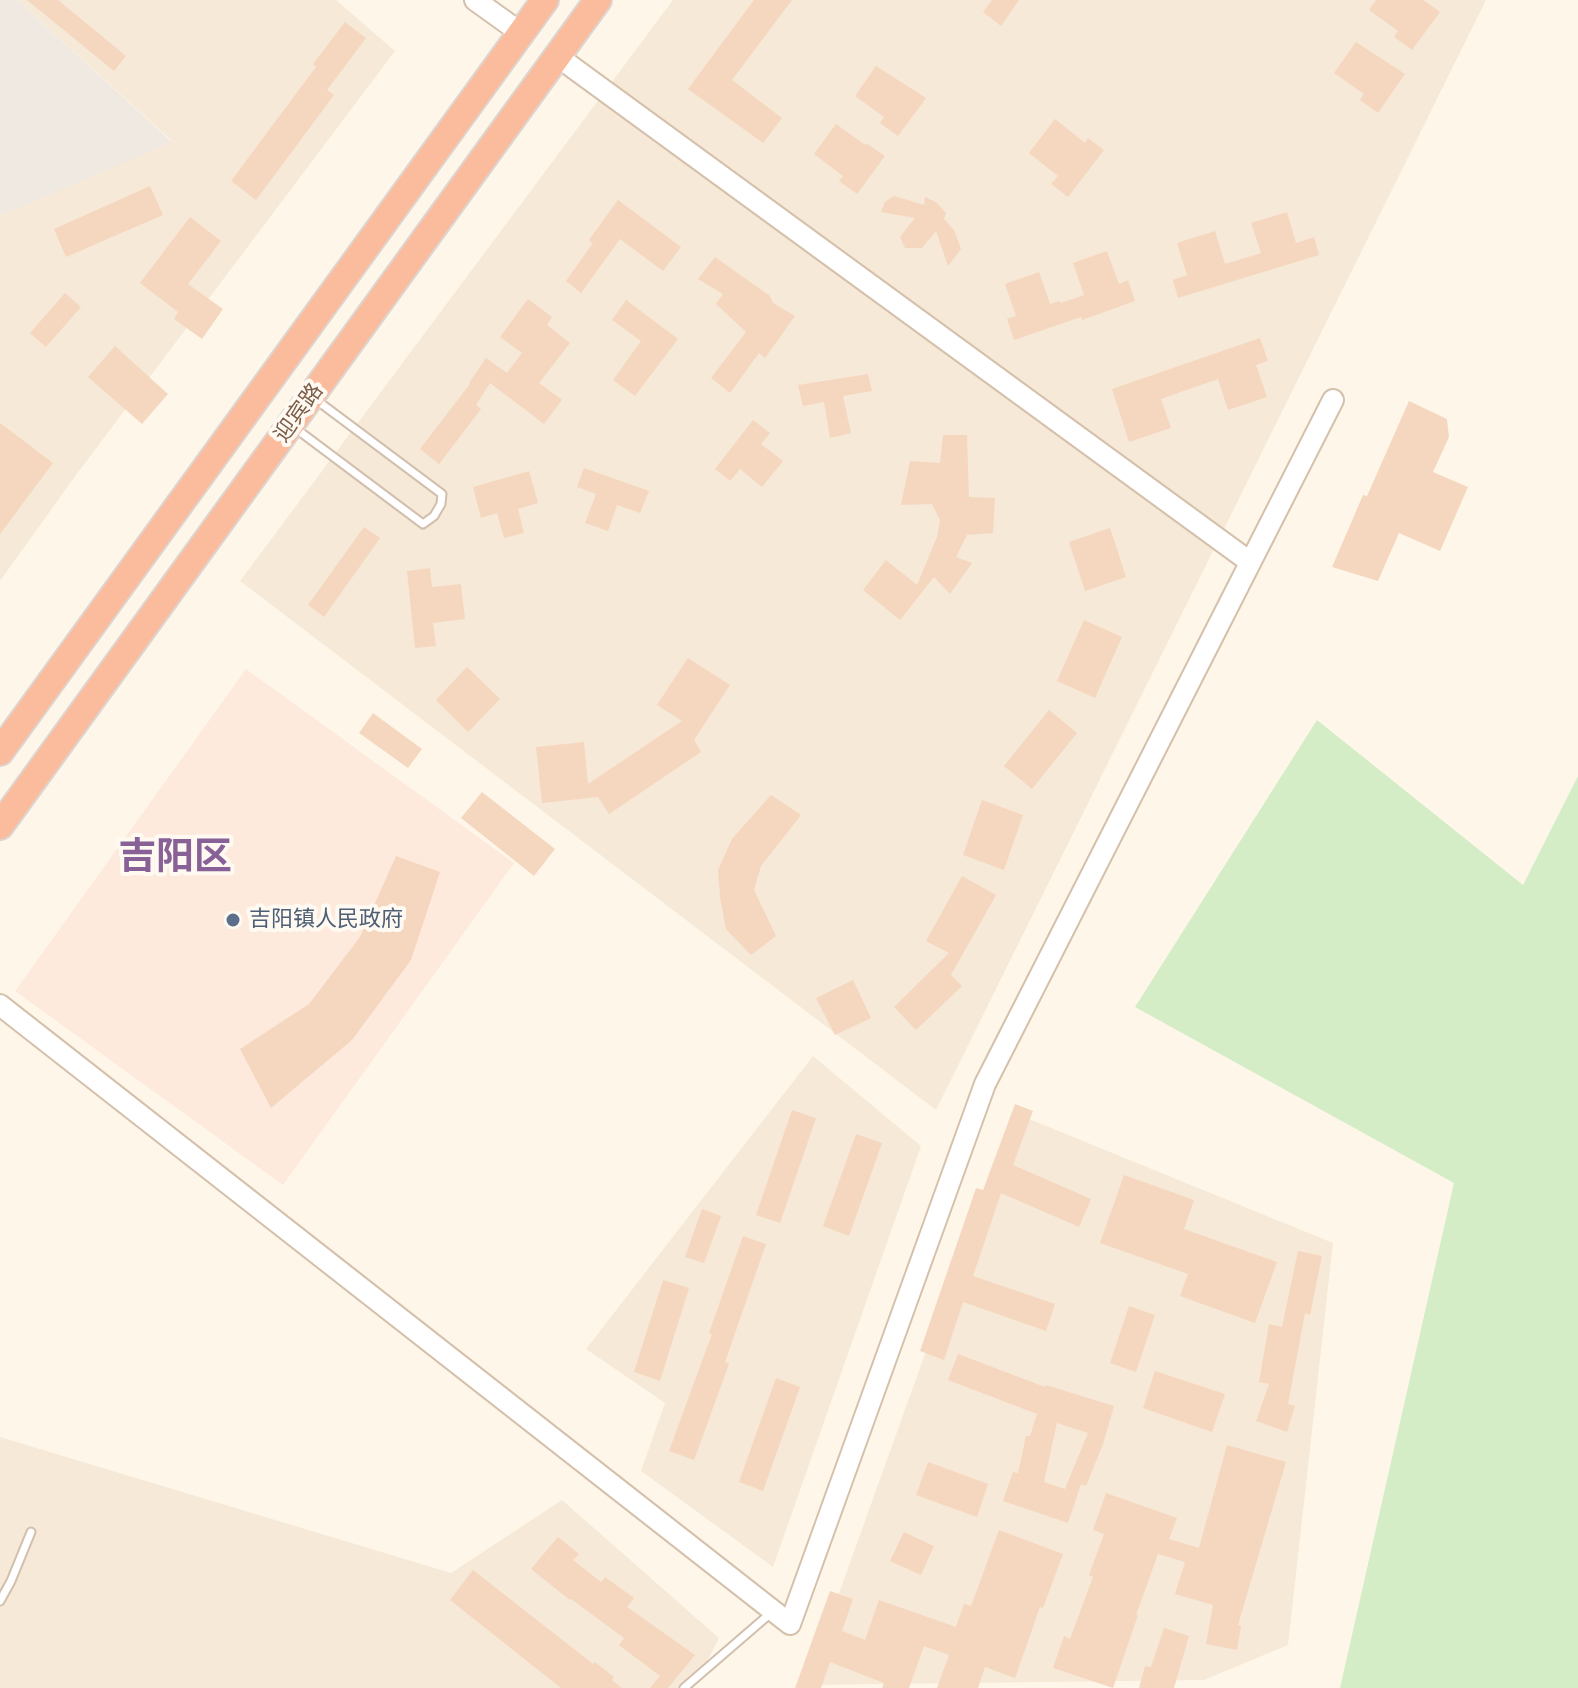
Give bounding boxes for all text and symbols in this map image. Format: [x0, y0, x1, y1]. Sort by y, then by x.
street label: 迎宾路 [269, 379, 329, 447]
district label: 吉阳区 [118, 835, 232, 881]
place label: 吉阳镇人民政府 [249, 907, 403, 933]
marker: 吉阳镇人民政府 [224, 911, 242, 929]

